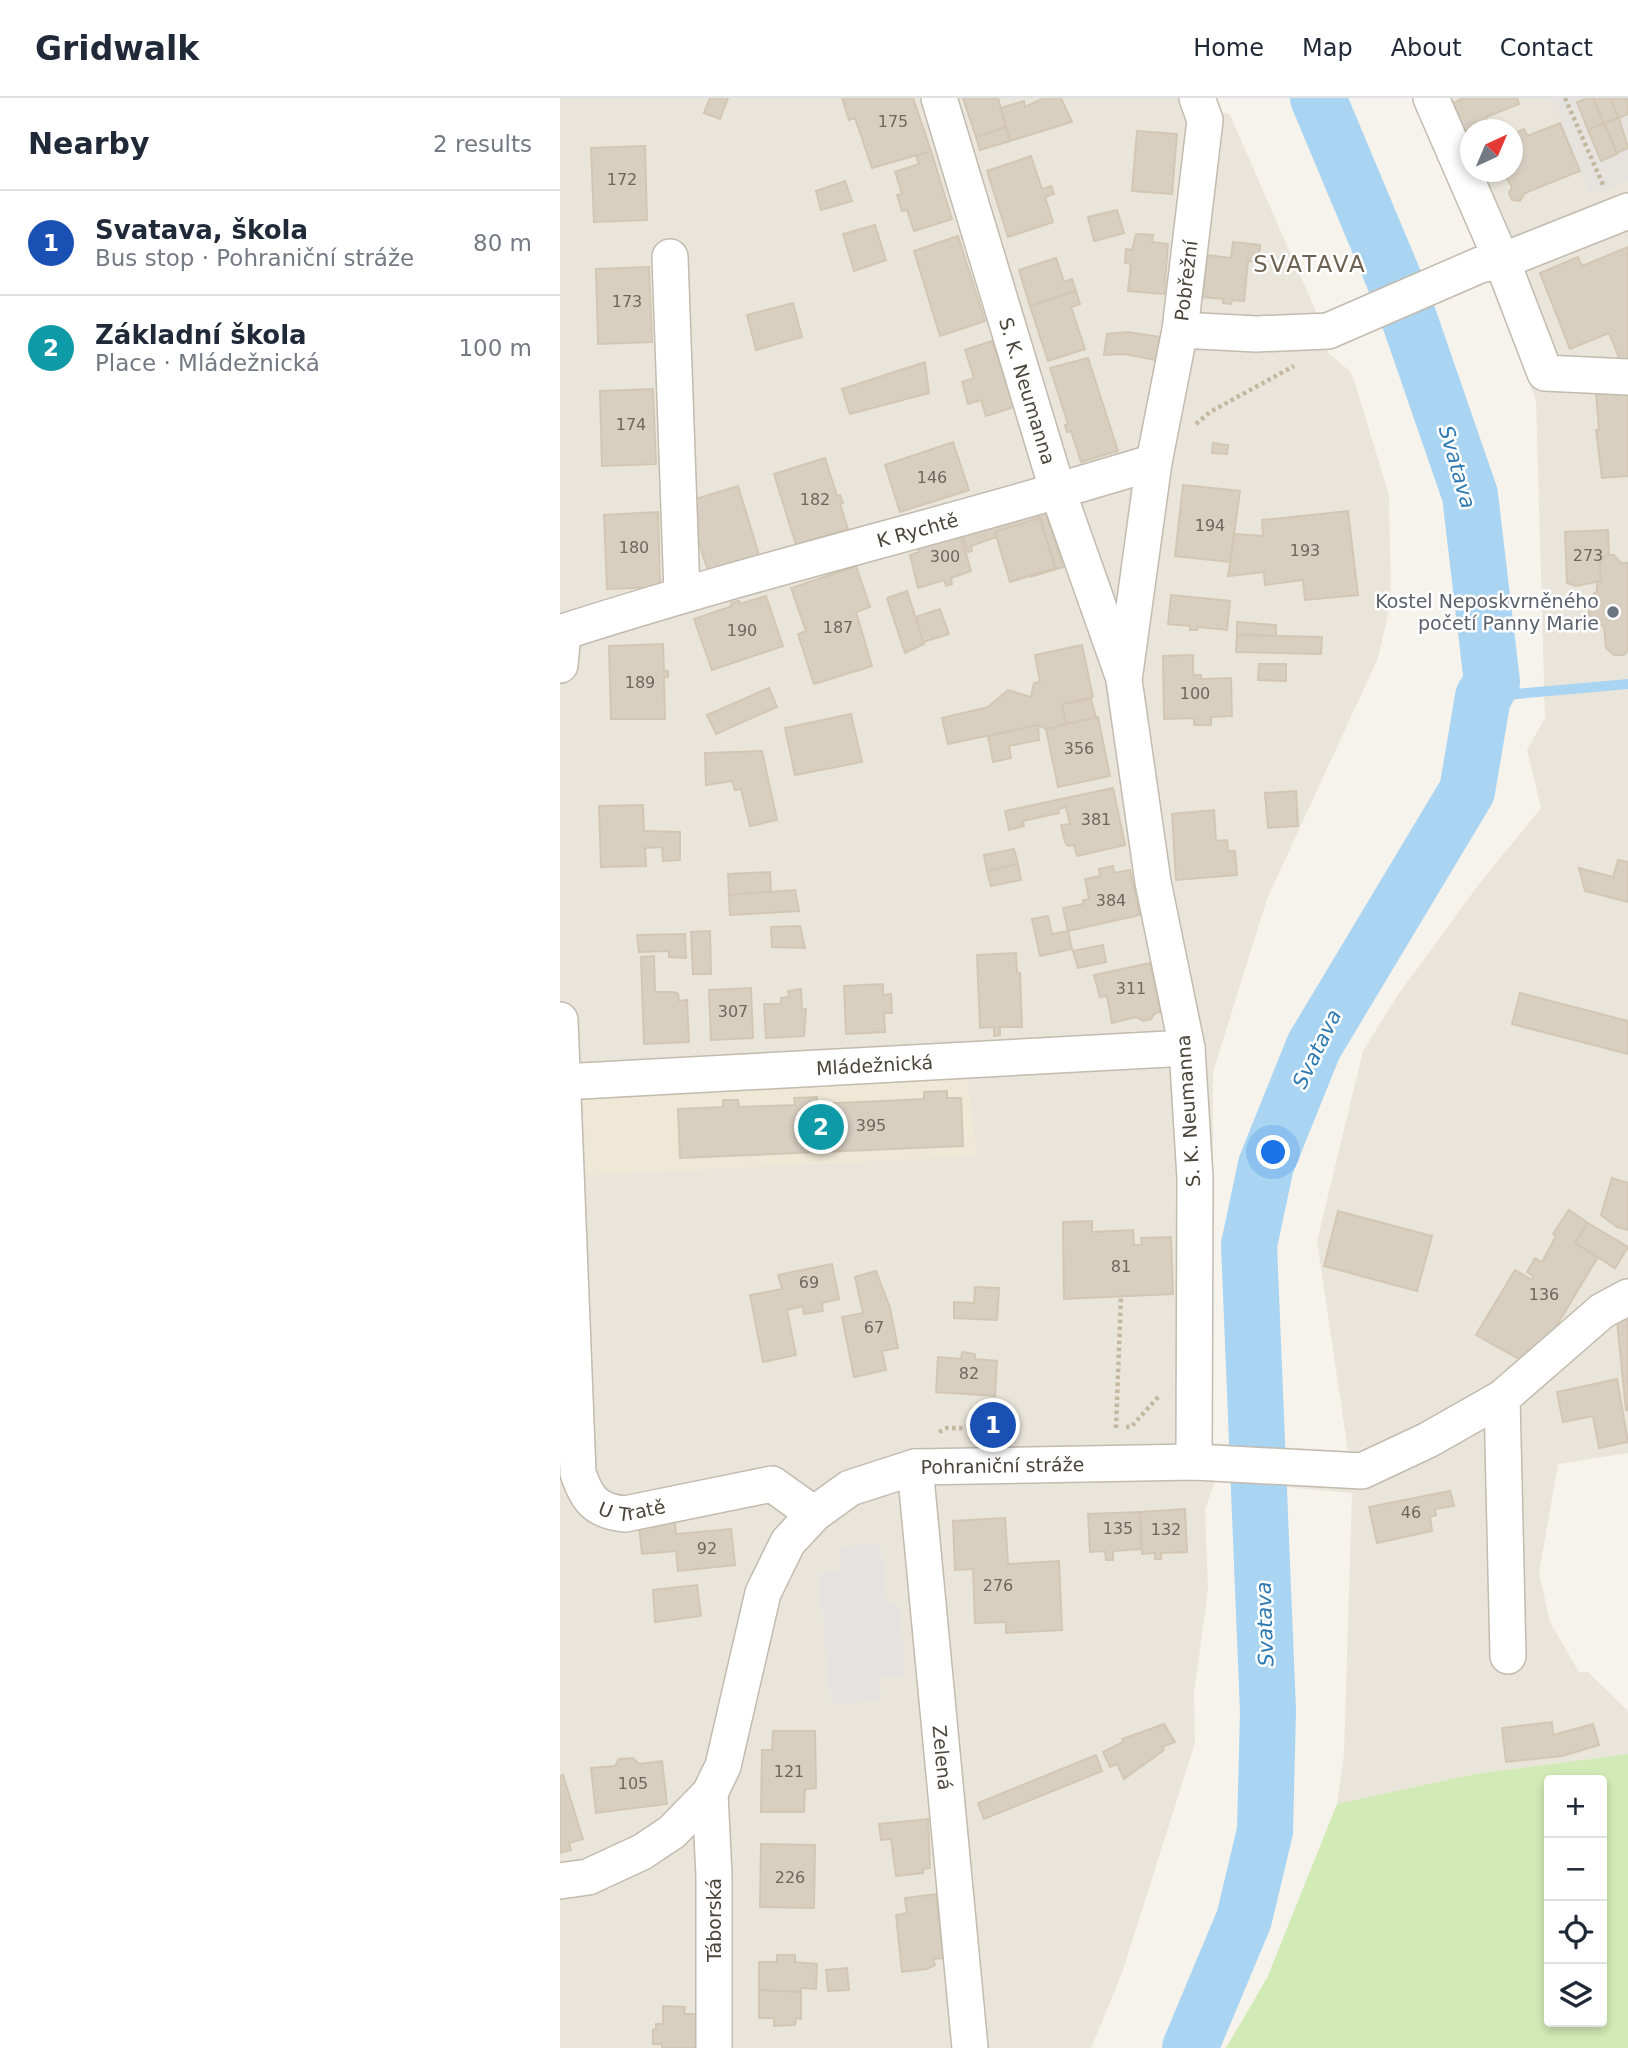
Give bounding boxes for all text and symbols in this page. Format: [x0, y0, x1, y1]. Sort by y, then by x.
text: Gridwalk [35, 29, 199, 68]
text: Home [1193, 34, 1264, 62]
text: Map [1302, 34, 1353, 62]
text: About [1391, 34, 1462, 62]
text: Contact [1500, 34, 1593, 62]
house number: 175 [878, 112, 908, 131]
north arrow [1460, 119, 1523, 182]
text: Nearby [28, 126, 150, 161]
text: 2 results [433, 131, 532, 157]
house number: 172 [607, 170, 637, 189]
text: Svatava, škola [95, 215, 308, 245]
text: 1 [43, 230, 59, 256]
text: 80 m [473, 230, 532, 256]
street label: Pobřežní [1170, 239, 1202, 322]
text: Bus stop · Pohraniční stráže [95, 245, 414, 271]
district label: SVATAVA [1253, 251, 1367, 277]
house number: 173 [612, 292, 642, 311]
street label: S. K. Neumanna [995, 315, 1060, 467]
text: Základní škola [95, 320, 307, 350]
text: 2 [43, 335, 59, 361]
text: 100 m [458, 335, 532, 361]
text: Place · Mládežnická [95, 350, 320, 376]
house number: 174 [616, 415, 646, 434]
water label: Svatava [1434, 423, 1480, 511]
house number: 146 [917, 468, 947, 487]
house number: 182 [800, 490, 830, 509]
street label: K Rychtě [874, 508, 961, 552]
house number: 194 [1195, 516, 1225, 535]
house number: 180 [619, 538, 649, 557]
house number: 193 [1290, 541, 1320, 560]
house number: 273 [1573, 546, 1603, 565]
house number: 300 [930, 547, 960, 566]
place label: Kostel Neposkvrněného početí Panny Marie [1375, 590, 1599, 634]
marker: Kostel Neposkvrněného početí Panny Marie [1605, 604, 1621, 620]
house number: 187 [823, 618, 853, 637]
house number: 190 [727, 621, 757, 640]
house number: 189 [625, 673, 655, 692]
house number: 100 [1180, 684, 1210, 703]
house number: 356 [1064, 739, 1094, 758]
house number: 381 [1081, 810, 1111, 829]
house number: 384 [1096, 891, 1126, 910]
house number: 311 [1116, 979, 1146, 998]
house number: 307 [718, 1002, 748, 1021]
water label: Svatava [1288, 1006, 1346, 1092]
street label: S. K. Neumanna [1172, 1034, 1204, 1188]
street label: Mládežnická [815, 1051, 934, 1079]
pin: 2 [798, 1101, 844, 1153]
house number: 395 [856, 1116, 886, 1135]
your location [1256, 1135, 1290, 1169]
house number: 81 [1111, 1257, 1131, 1276]
house number: 69 [799, 1273, 819, 1292]
house number: 136 [1529, 1285, 1559, 1304]
house number: 67 [864, 1318, 884, 1337]
house number: 82 [959, 1364, 979, 1383]
pin: 1 [970, 1399, 1016, 1451]
street label: Pohraniční stráže [920, 1453, 1084, 1478]
street label: U Tratě [595, 1495, 667, 1526]
house number: 46 [1401, 1503, 1421, 1522]
house number: 135 [1103, 1519, 1133, 1538]
house number: 132 [1151, 1520, 1181, 1539]
house number: 92 [697, 1539, 717, 1558]
house number: 276 [983, 1576, 1013, 1595]
water label: Svatava [1252, 1581, 1278, 1667]
street label: Zelená [928, 1724, 957, 1791]
house number: 121 [774, 1762, 804, 1781]
house number: 105 [618, 1774, 648, 1793]
map controls [1544, 1775, 1607, 2027]
button: + [1544, 1775, 1607, 1838]
button: − [1544, 1838, 1607, 1901]
house number: 226 [775, 1868, 805, 1887]
street label: Táborská [703, 1878, 725, 1963]
button: locate [1544, 1901, 1607, 1964]
button: layers [1544, 1964, 1607, 2027]

